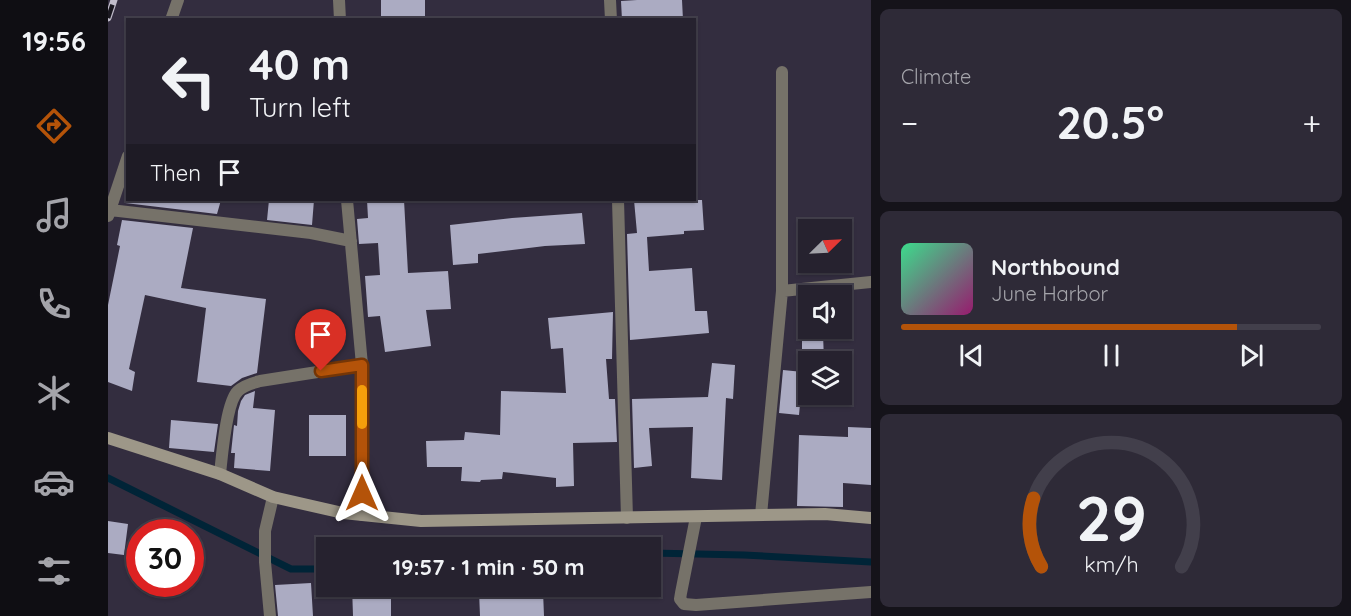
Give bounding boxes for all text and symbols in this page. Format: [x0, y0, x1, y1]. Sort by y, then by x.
text: 19:56 [22, 24, 86, 58]
text: 40 m [249, 38, 350, 91]
icon: left [150, 42, 228, 120]
text: Climate [901, 64, 971, 89]
text: Turn left [249, 90, 351, 124]
text: 20.5° [1056, 94, 1164, 150]
text: − [901, 102, 918, 143]
text: + [1302, 102, 1321, 143]
icon: directions [33, 105, 75, 147]
icon: arrive [213, 156, 246, 189]
text: Then [150, 159, 201, 187]
icon: music [33, 194, 75, 236]
north arrow [798, 219, 852, 273]
map controls [798, 219, 852, 405]
text: Northbound [991, 253, 1120, 281]
text: June Harbor [991, 281, 1108, 306]
icon: phone [33, 283, 75, 325]
button: sound [798, 285, 852, 339]
pin [295, 309, 346, 371]
icon: arrive [304, 318, 337, 351]
icon: previous [955, 339, 988, 372]
icon: pause [1095, 339, 1128, 372]
icon: next [1235, 339, 1268, 372]
button: layers [798, 351, 852, 405]
icon: climate [33, 372, 75, 414]
icon: car [33, 461, 75, 503]
position arrow [330, 461, 394, 525]
text: 29 [1076, 480, 1146, 558]
speed limit sign: 30 [126, 519, 204, 597]
icon: filters [33, 550, 75, 592]
text: km/h [1084, 552, 1138, 578]
text: 19:57 · 1 min · 50 m [392, 553, 585, 581]

